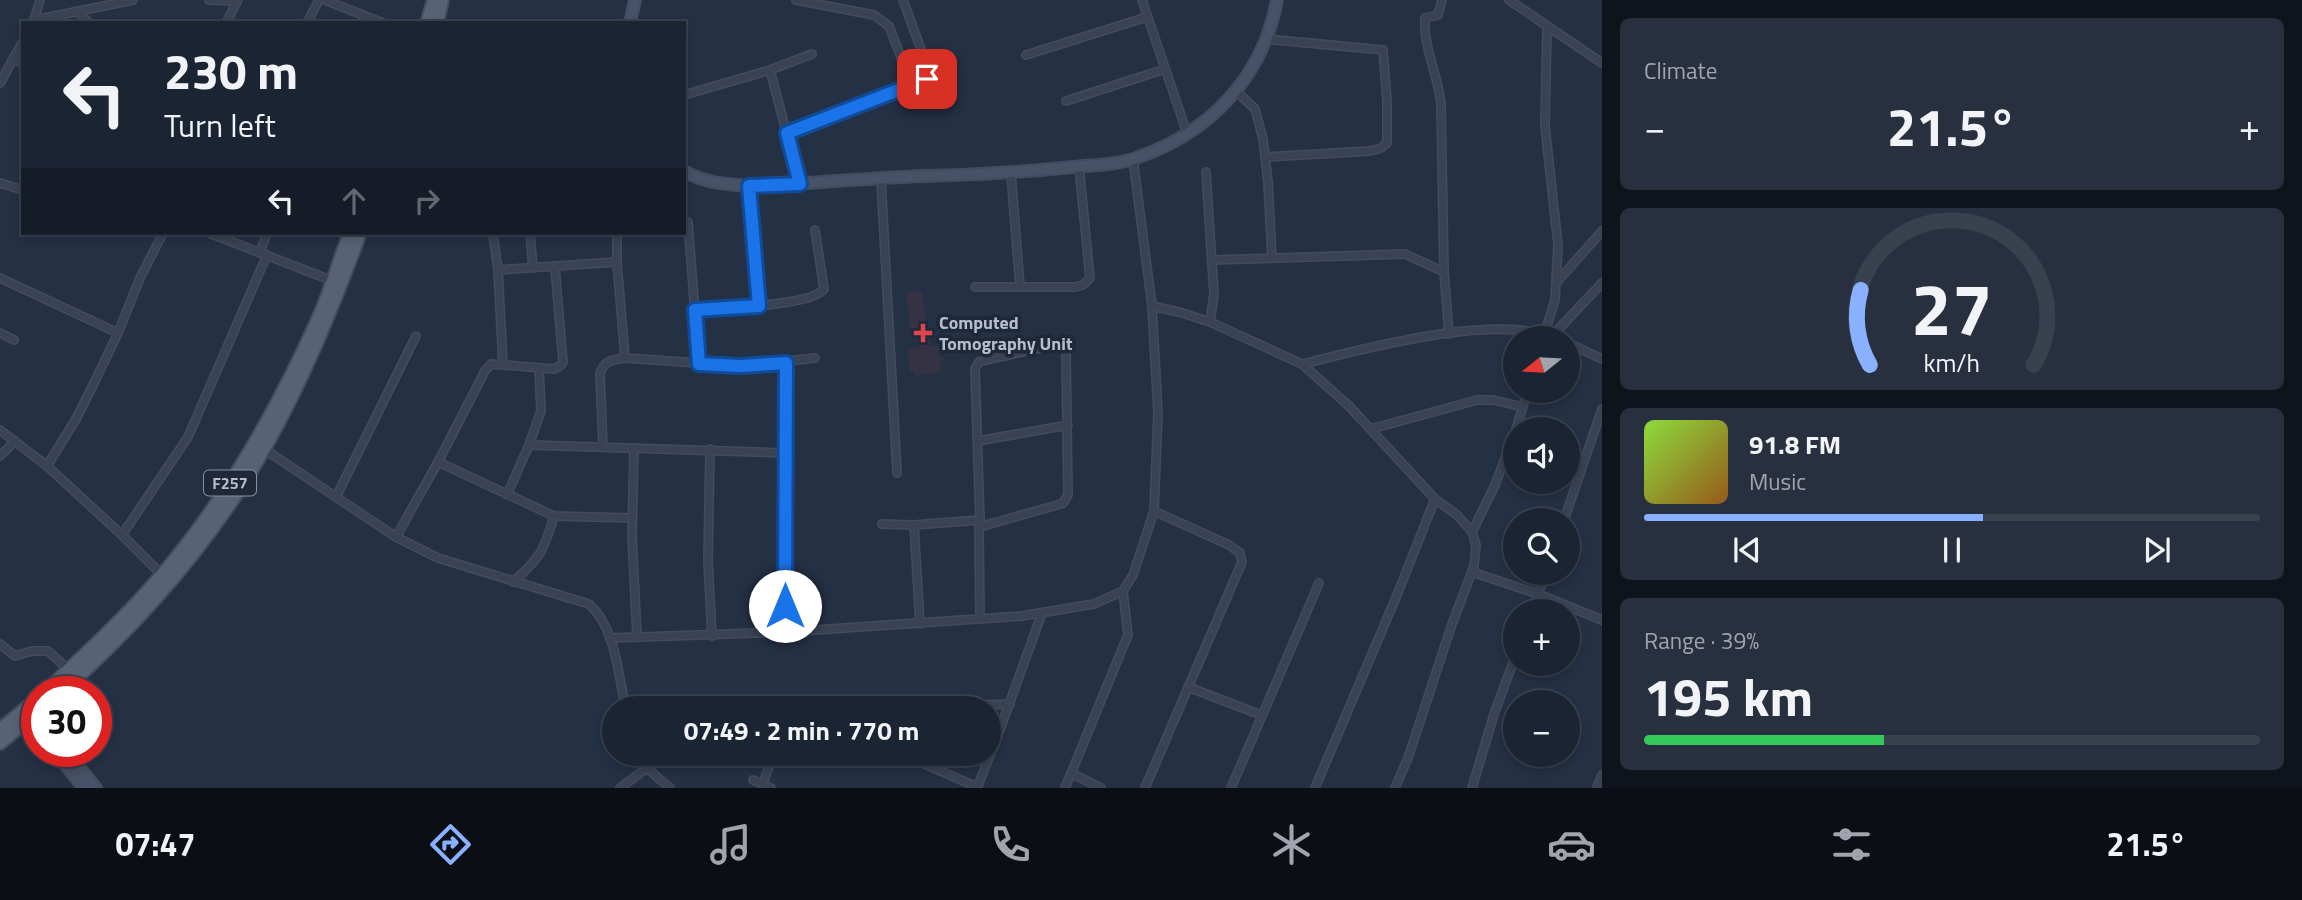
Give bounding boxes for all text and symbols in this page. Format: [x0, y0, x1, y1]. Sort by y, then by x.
text: 230 m [164, 33, 298, 108]
icon: left [49, 49, 140, 140]
pin [897, 49, 957, 109]
text: Climate [1644, 53, 1717, 88]
icon: arrive [908, 60, 946, 98]
text: 21.5° [1887, 87, 2017, 166]
text: − [1644, 98, 1665, 156]
text: + [2239, 98, 2260, 156]
text: Turn left [164, 101, 276, 149]
icon: left [262, 182, 300, 220]
icon: ahead [335, 182, 373, 220]
icon: right [408, 182, 446, 220]
text: 27 [1911, 253, 1993, 363]
place label: Computed Tomography Unit [939, 309, 1073, 357]
marker: Computed Tomography Unit [913, 323, 933, 343]
north arrow [1503, 326, 1580, 402]
map controls [1503, 326, 1580, 767]
text: km/h [1924, 344, 1980, 382]
button: sound [1503, 417, 1580, 494]
text: 91.8 FM [1749, 425, 1841, 464]
text: Music [1749, 464, 1806, 499]
road number: F257 [204, 470, 256, 496]
button: search [1503, 508, 1580, 585]
icon: previous [1728, 531, 1766, 569]
icon: pause [1933, 531, 1971, 569]
icon: next [2138, 531, 2176, 569]
position arrow [748, 569, 822, 643]
button: + [1503, 599, 1580, 676]
text: Range · 39% [1644, 623, 1759, 658]
text: 195 km [1644, 657, 1813, 736]
speed limit sign: 30 [21, 676, 112, 767]
button: − [1503, 690, 1580, 767]
text: 07:49 · 2 min · 770 m [684, 711, 919, 750]
text: 07:47 [116, 820, 195, 868]
icon: directions [426, 820, 475, 869]
icon: music [706, 820, 755, 869]
icon: phone [986, 820, 1035, 869]
icon: climate [1267, 820, 1316, 869]
icon: car [1547, 820, 1596, 869]
icon: filters [1827, 820, 1876, 869]
text: 21.5° [2107, 820, 2186, 868]

